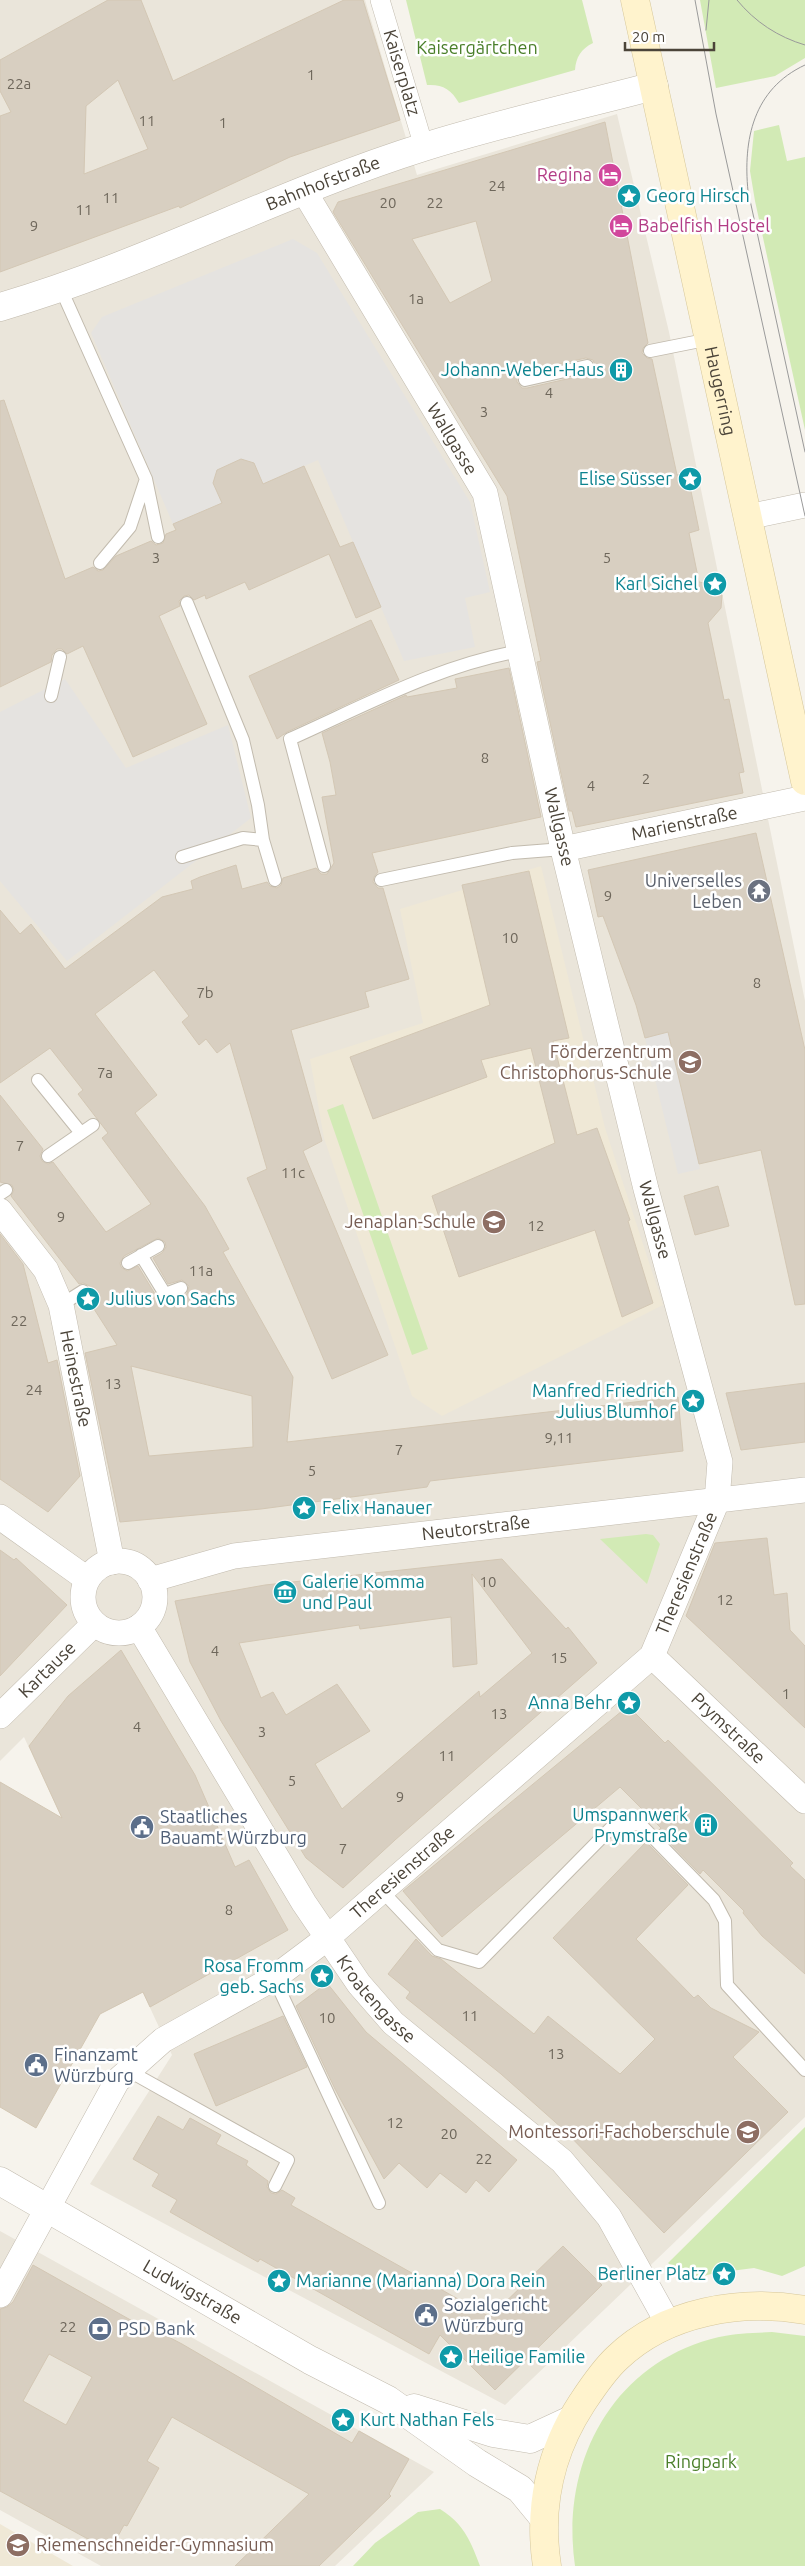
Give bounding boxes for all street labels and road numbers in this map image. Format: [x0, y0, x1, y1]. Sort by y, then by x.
street label: Kaiserplatz [380, 27, 425, 118]
street label: Bahnhofstraße [263, 152, 382, 214]
street label: Haugerring [702, 344, 741, 437]
street label: Wallgasse [424, 399, 482, 478]
street label: Wallgasse [541, 785, 579, 868]
street label: Marienstraße [629, 802, 739, 843]
street label: Wallgasse [636, 1178, 676, 1261]
street label: Heinestraße [57, 1328, 96, 1429]
street label: Theresienstraße [651, 1509, 720, 1637]
street label: Neutorstraße [421, 1511, 531, 1543]
street label: Kartause [14, 1637, 79, 1701]
street label: Prymstraße [688, 1688, 770, 1767]
street label: Theresienstraße [346, 1821, 458, 1922]
street label: Kroatengasse [333, 1951, 420, 2046]
street label: Ludwigstraße [140, 2255, 246, 2327]

